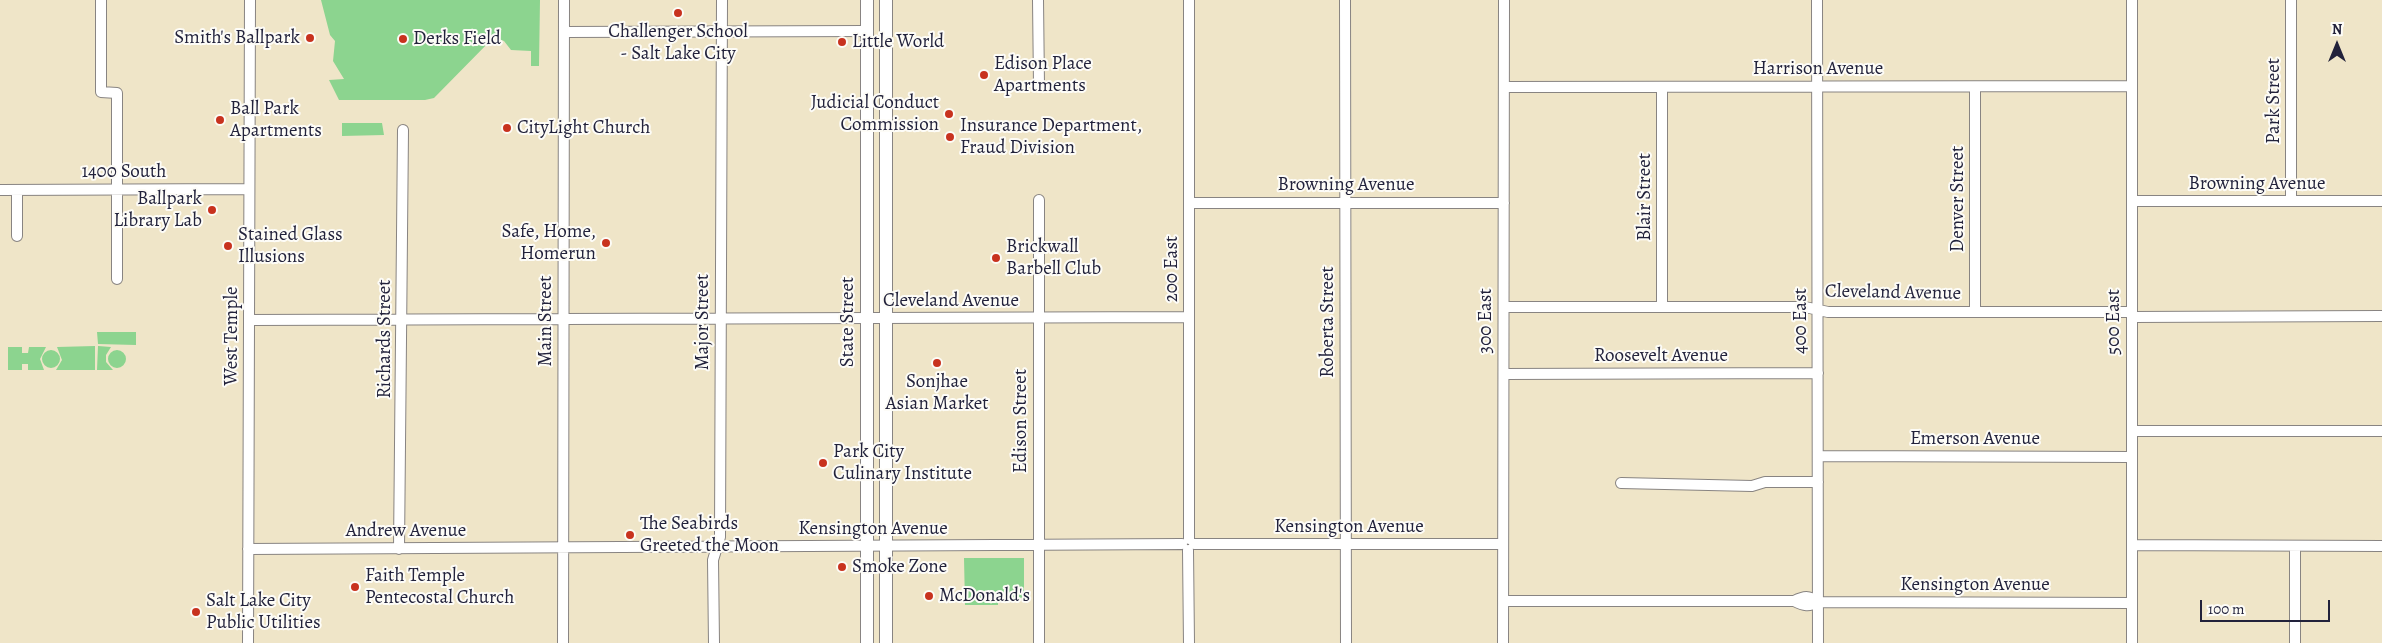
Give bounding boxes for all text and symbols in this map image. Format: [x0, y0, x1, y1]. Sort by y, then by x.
marker: Challenger School - Salt Lake City [672, 7, 684, 19]
north arrow [2312, 20, 2362, 70]
text: N [2332, 20, 2342, 39]
place label: Challenger School - Salt Lake City [608, 21, 748, 65]
place label: Smith's Ballpark [174, 27, 300, 49]
place label: Derks Field [413, 28, 501, 50]
place label: Little World [852, 31, 944, 53]
marker: Smith's Ballpark [304, 32, 316, 44]
marker: Derks Field [397, 33, 409, 45]
marker: Little World [836, 36, 848, 48]
place label: Edison Place Apartments [994, 53, 1092, 97]
street label: Harrison Avenue [1753, 58, 1883, 80]
street label: Park Street [2263, 58, 2285, 144]
marker: Edison Place Apartments [978, 69, 990, 81]
place label: Judicial Conduct Commission [811, 92, 939, 136]
place label: Ball Park Apartments [230, 98, 322, 142]
marker: Judicial Conduct Commission [943, 108, 955, 120]
marker: Ball Park Apartments [214, 114, 226, 126]
place label: Insurance Department, Fraud Division [960, 115, 1142, 159]
place label: CityLight Church [517, 117, 650, 139]
marker: CityLight Church [501, 122, 513, 134]
marker: Insurance Department, Fraud Division [944, 131, 956, 143]
street label: Denver Street [1947, 146, 1969, 252]
street label: Blair Street [1634, 153, 1656, 241]
street label: 1400 South [82, 161, 166, 183]
street label: Browning Avenue [2189, 173, 2325, 195]
street label: Browning Avenue [1278, 174, 1414, 196]
place label: Ballpark Library Lab [113, 188, 202, 232]
marker: Ballpark Library Lab [206, 204, 218, 216]
place label: Safe, Home, Homerun [501, 221, 596, 265]
place label: Stained Glass Illusions [238, 224, 343, 268]
place label: Brickwall Barbell Club [1006, 236, 1101, 280]
street label: 200 East [1161, 236, 1183, 302]
marker: Safe, Home, Homerun [600, 237, 612, 249]
marker: Stained Glass Illusions [222, 240, 234, 252]
marker: Brickwall Barbell Club [990, 252, 1002, 264]
street label: Roberta Street [1317, 266, 1339, 378]
street label: Major Street [692, 274, 714, 370]
street label: Main Street [535, 275, 557, 367]
street label: State Street [837, 277, 859, 367]
street label: Richards Street [374, 279, 396, 399]
street label: Cleveland Avenue [1825, 280, 1961, 306]
street label: West Temple [221, 286, 243, 386]
street label: 300 East [1475, 288, 1497, 354]
street label: 400 East [1790, 288, 1812, 354]
street label: 500 East [2103, 289, 2125, 355]
street label: Cleveland Avenue [883, 290, 1019, 312]
street label: Roosevelt Avenue [1594, 345, 1728, 367]
marker: Sonjhae Asian Market [931, 357, 943, 369]
street label: Edison Street [1010, 369, 1032, 473]
place label: Sonjhae Asian Market [886, 371, 988, 415]
street label: Emerson Avenue [1910, 428, 2040, 450]
place label: Park City Culinary Institute [833, 441, 972, 485]
marker: Park City Culinary Institute [817, 457, 829, 469]
place label: The Seabirds Greeted the Moon [640, 513, 779, 557]
street label: Kensington Avenue [1274, 516, 1424, 538]
street label: Kensington Avenue [798, 518, 948, 540]
street label: Andrew Avenue [346, 520, 466, 542]
marker: The Seabirds Greeted the Moon [624, 529, 636, 541]
place label: Smoke Zone [852, 556, 947, 578]
marker: Smoke Zone [836, 561, 848, 573]
place label: Faith Temple Pentecostal Church [365, 565, 514, 609]
street label: Kensington Avenue [1900, 574, 2050, 596]
marker: Faith Temple Pentecostal Church [349, 581, 361, 593]
place label: McDonald's [939, 585, 1030, 607]
place label: Salt Lake City Public Utilities [206, 590, 321, 634]
marker: McDonald's [923, 590, 935, 602]
scale bar [2202, 590, 2332, 622]
text: 100 m [2208, 599, 2245, 619]
marker: Salt Lake City Public Utilities [190, 606, 202, 618]

